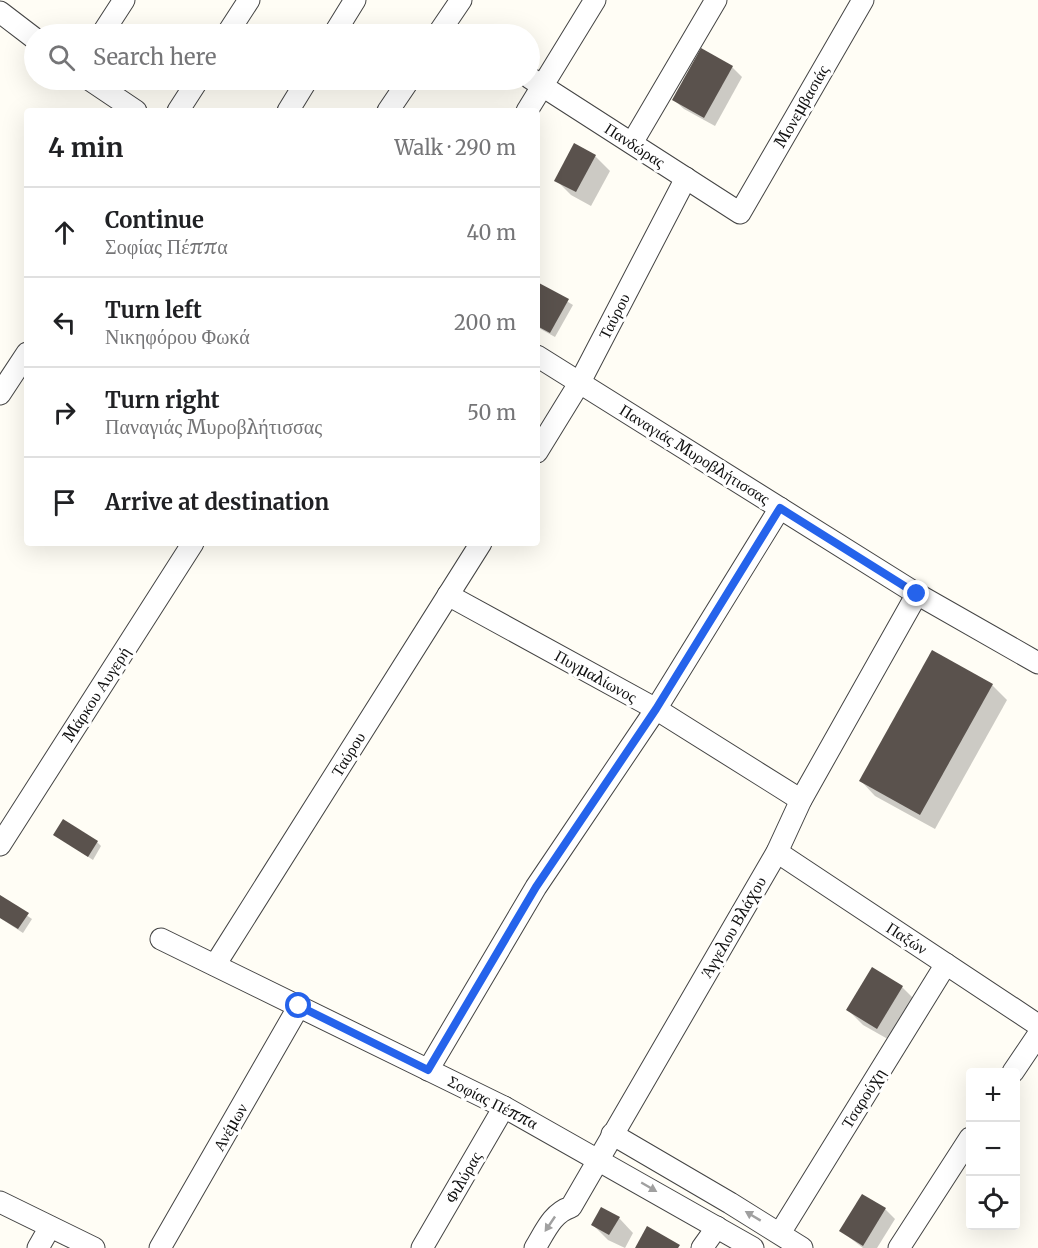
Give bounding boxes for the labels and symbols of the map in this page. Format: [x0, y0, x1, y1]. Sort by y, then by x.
street label: Μονεμβασιάς [769, 61, 833, 151]
street label: Πανδώρας [601, 118, 669, 172]
street label: Ταύρου [594, 290, 634, 342]
street label: Παναγιάς Μυροβλήτισσας [616, 399, 775, 509]
route end [903, 580, 929, 606]
street label: Μάρκου Αυγερή [58, 643, 134, 745]
street label: Πυγμαλίωνος [552, 645, 641, 707]
street label: Ταύρου [327, 728, 369, 780]
street label: Άγγελου Βλάχου [696, 873, 770, 981]
street label: Παξών [883, 917, 931, 959]
route start [285, 992, 311, 1018]
street label: Τσαρούχη [837, 1064, 889, 1132]
street label: Σοφίας Πέππα [445, 1071, 542, 1133]
street label: Ανέμων [208, 1099, 252, 1155]
street label: Φιλύρας [440, 1147, 486, 1206]
one-way arrow [640, 1182, 657, 1192]
one-way arrow [745, 1211, 761, 1222]
one-way arrow [545, 1216, 556, 1232]

